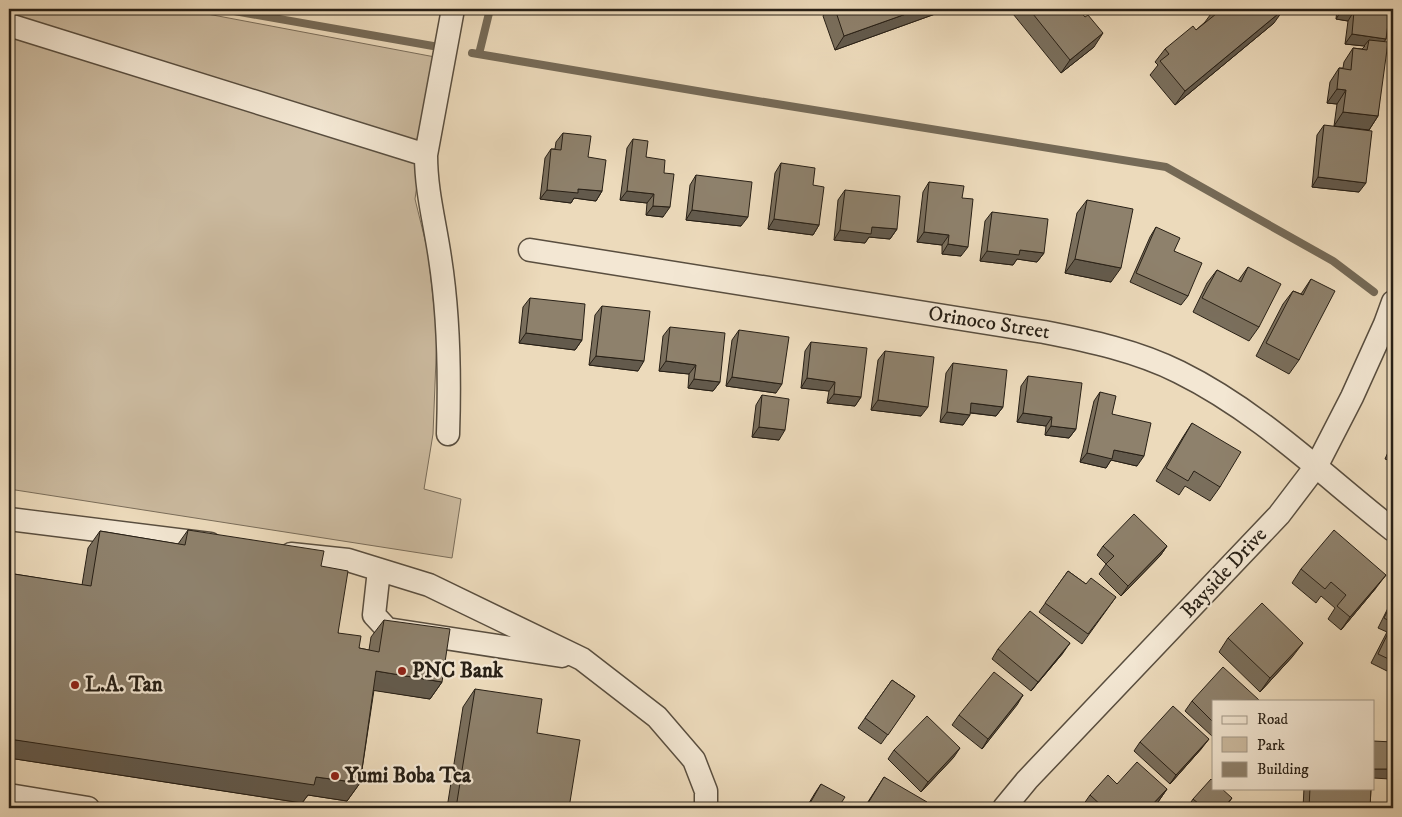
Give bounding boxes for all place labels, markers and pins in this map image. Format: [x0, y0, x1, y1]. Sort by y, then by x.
place label: PNC Bank [412, 658, 504, 684]
marker: PNC Bank [396, 665, 408, 677]
place label: L.A. Tan [85, 672, 164, 698]
marker: L.A. Tan [69, 679, 81, 691]
place label: Yumi Boba Tea [344, 763, 472, 789]
marker: Yumi Boba Tea [329, 770, 341, 782]

